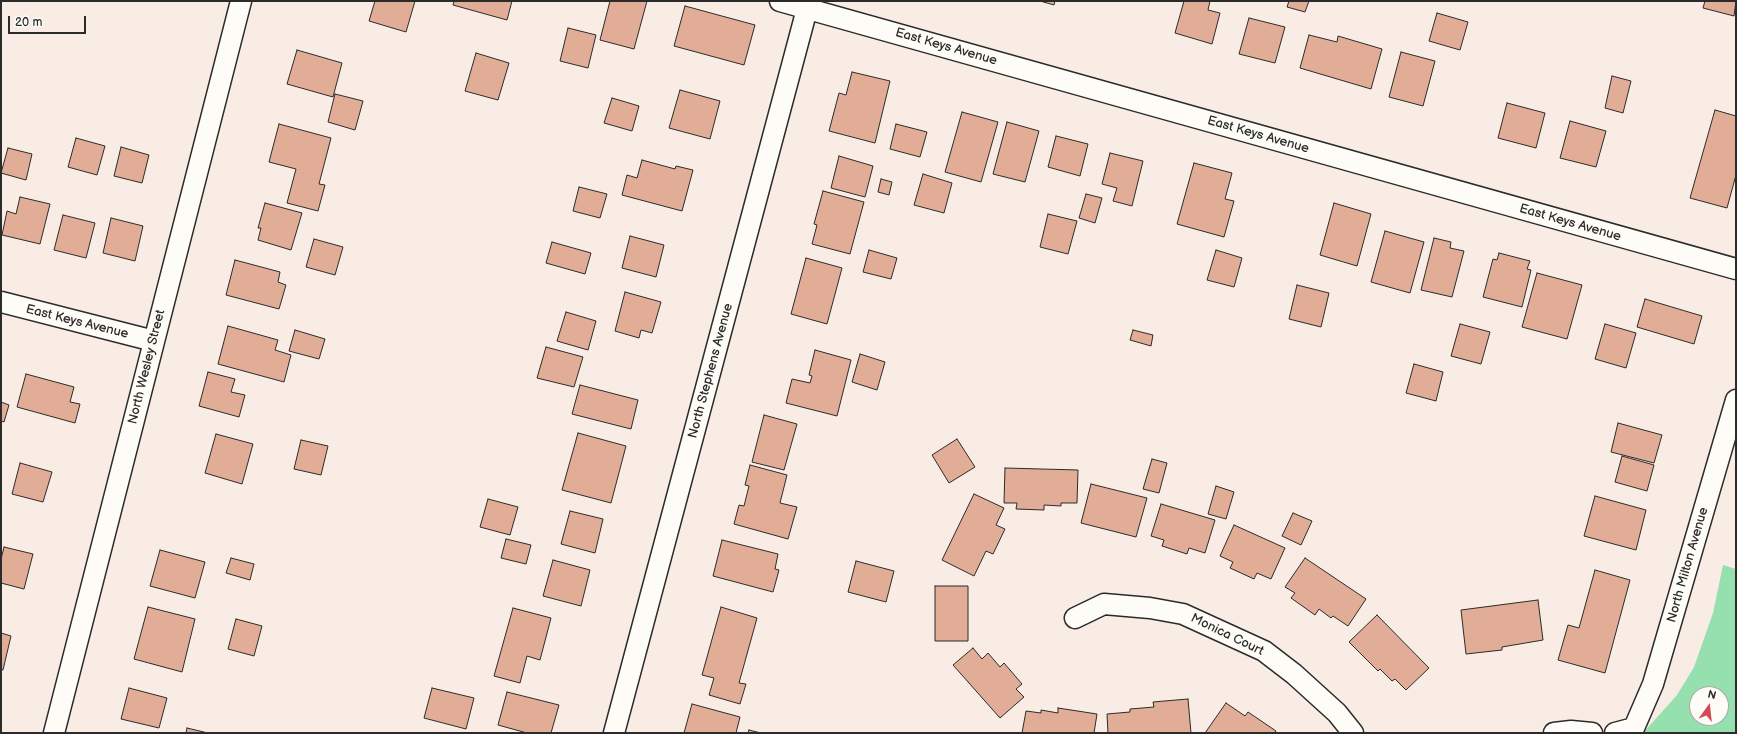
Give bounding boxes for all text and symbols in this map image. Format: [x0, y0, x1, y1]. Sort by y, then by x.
scale bar [10, 8, 88, 34]
text: 20 m [15, 15, 42, 30]
street label: East Keys Avenue [893, 25, 999, 69]
street label: East Keys Avenue [1205, 113, 1311, 157]
street label: East Keys Avenue [1517, 201, 1623, 245]
street label: East Keys Avenue [24, 302, 130, 342]
street label: North Stephens Avenue [685, 302, 737, 440]
street label: North Wesley Street [125, 308, 169, 426]
street label: North Milton Avenue [1664, 506, 1712, 624]
street label: Monica Court [1188, 611, 1266, 659]
north arrow [1689, 686, 1729, 726]
text: N [1706, 688, 1718, 702]

